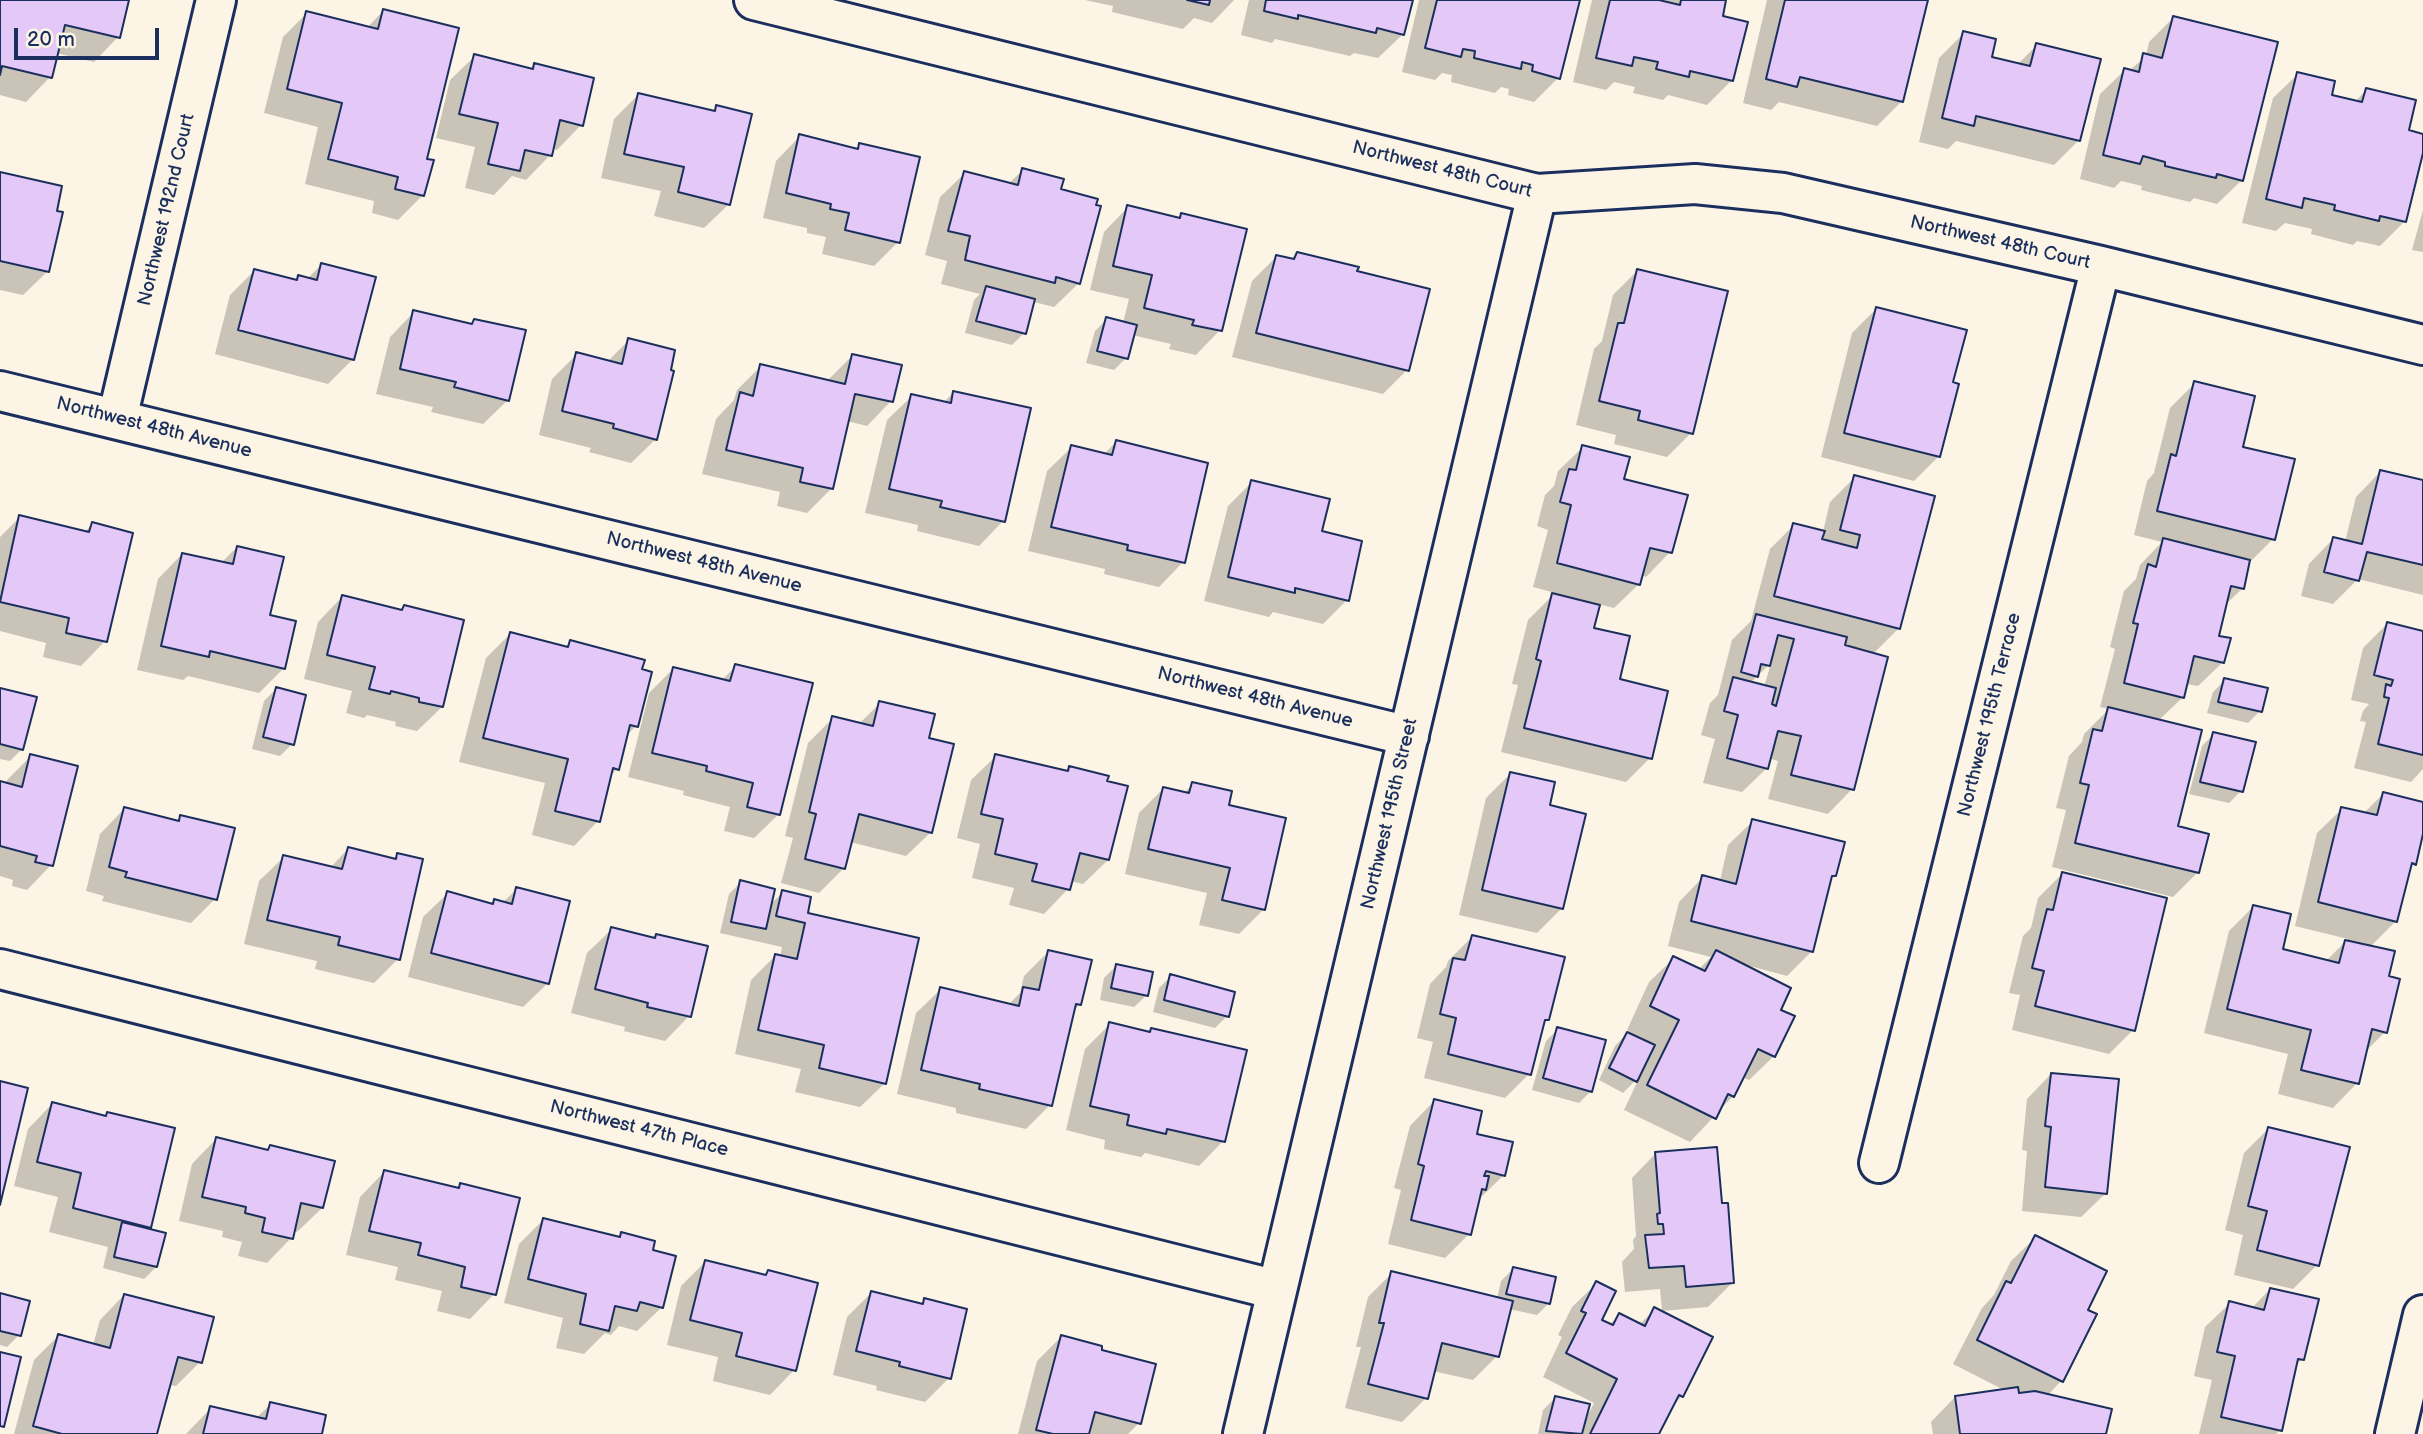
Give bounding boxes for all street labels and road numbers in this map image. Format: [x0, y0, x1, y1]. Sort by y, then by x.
street label: Northwest 192nd Court [134, 112, 200, 308]
street label: Northwest 48th Court [1350, 137, 1534, 203]
street label: Northwest 48th Court [1908, 211, 2092, 275]
street label: Northwest 48th Avenue [54, 393, 254, 463]
street label: Northwest 48th Avenue [604, 528, 804, 598]
street label: Northwest 195th Terrace [1954, 611, 2026, 819]
street label: Northwest 48th Avenue [1155, 663, 1355, 733]
street label: Northwest 195th Street [1357, 716, 1423, 912]
street label: Northwest 47th Place [547, 1096, 731, 1162]

